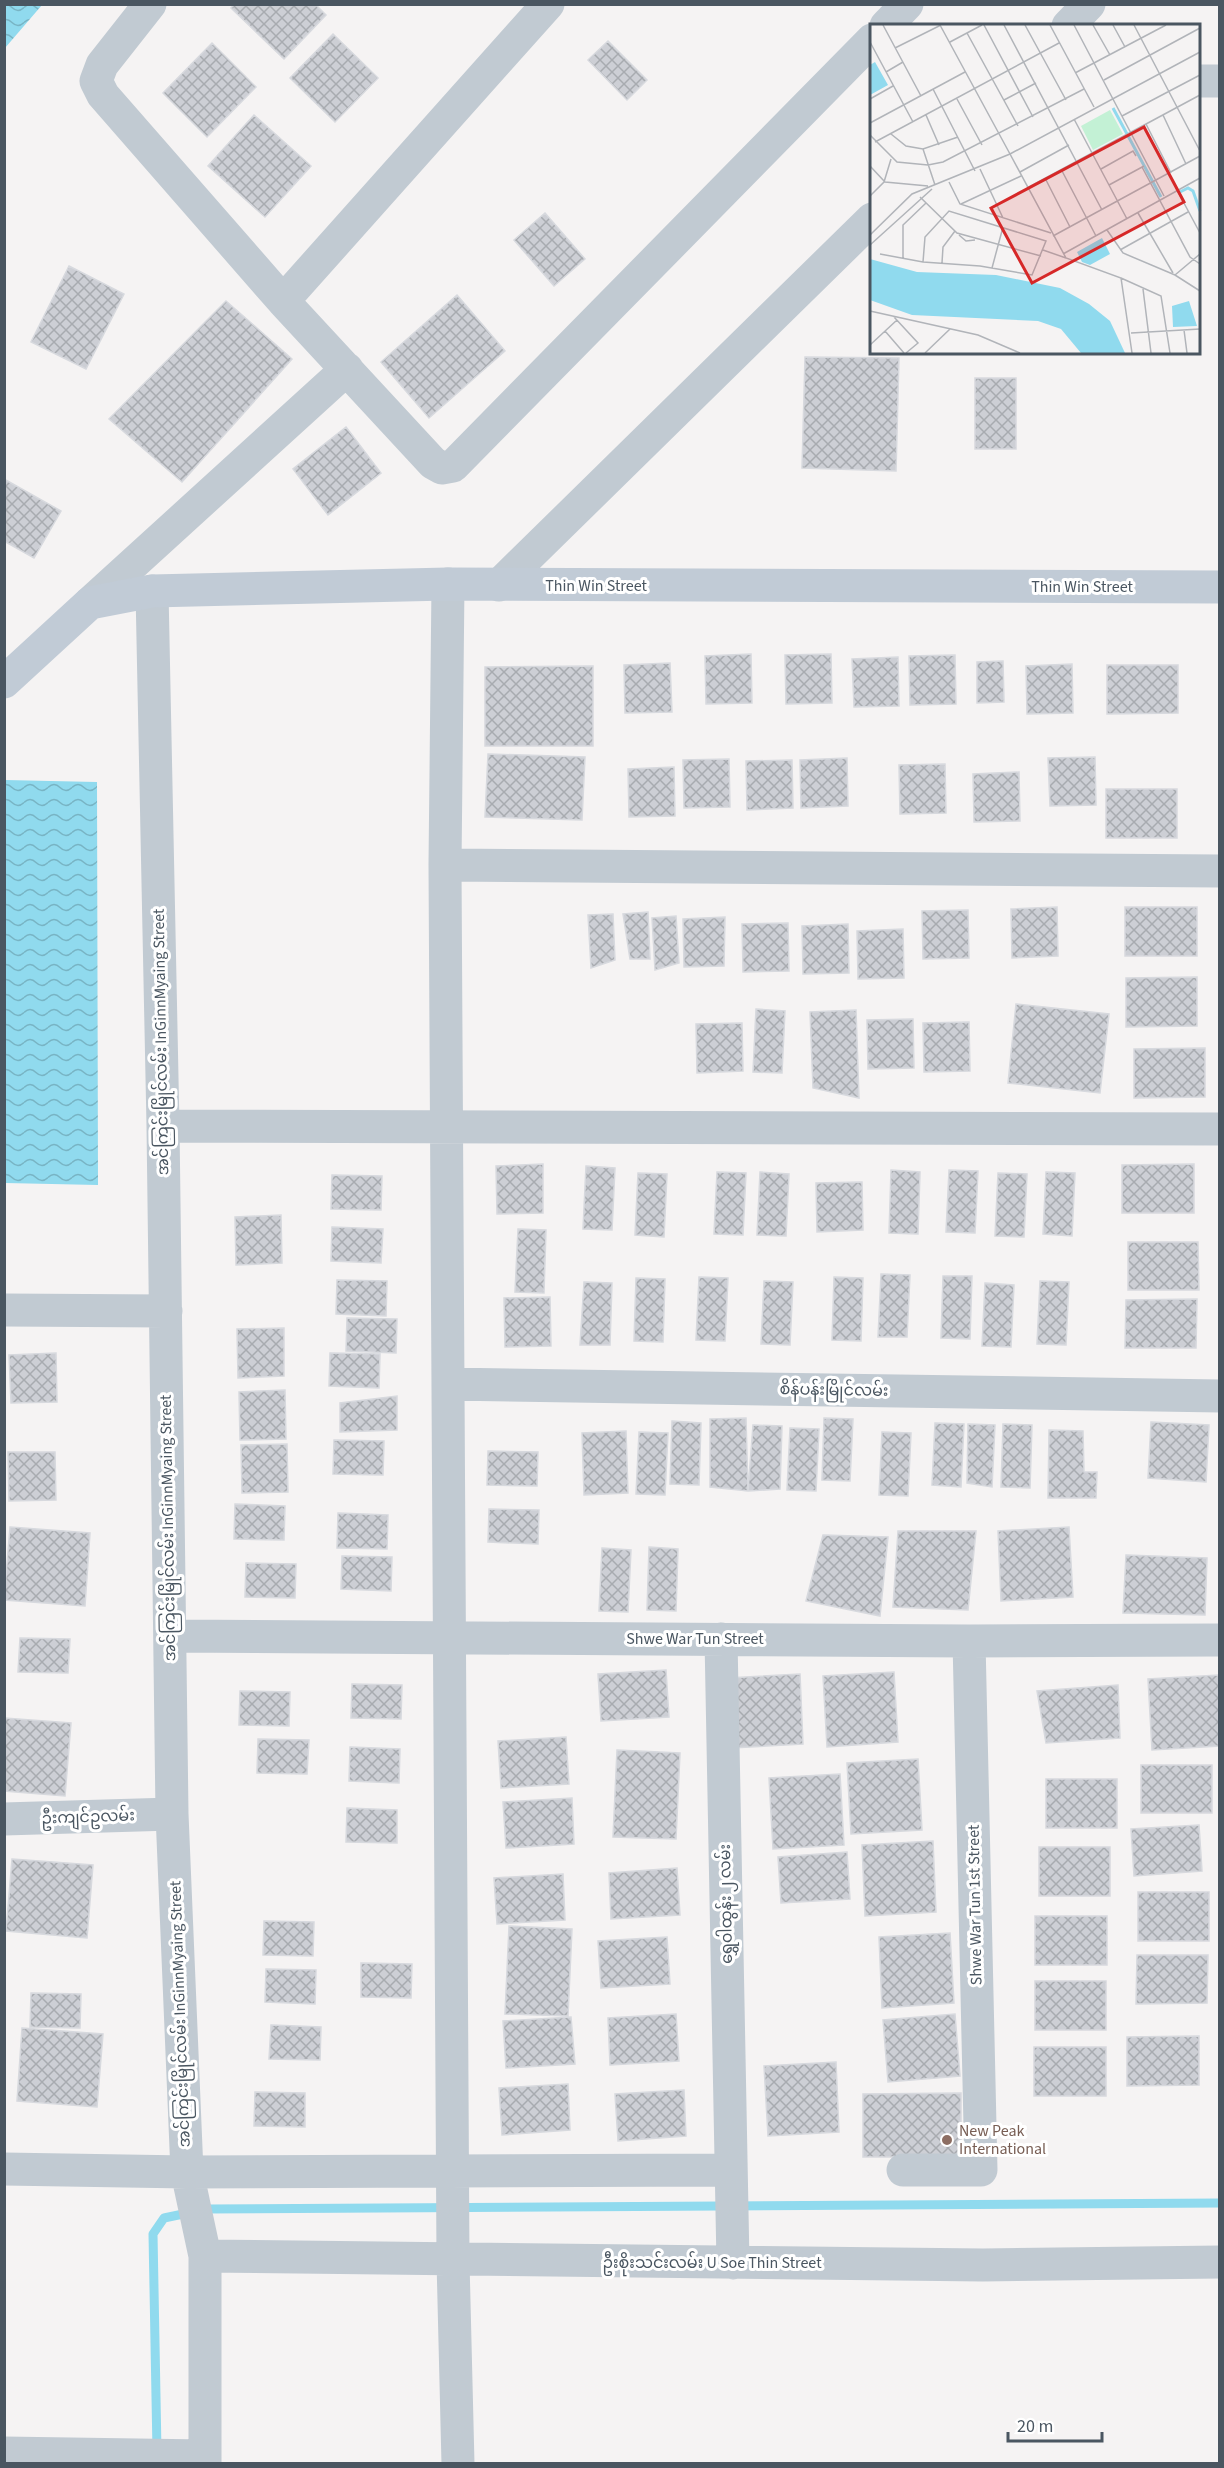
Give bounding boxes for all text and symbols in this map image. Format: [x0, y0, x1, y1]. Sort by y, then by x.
inset map [870, 24, 1200, 354]
street label: Thin Win Street [545, 575, 647, 597]
street label: Thin Win Street [1031, 576, 1133, 598]
street label: အင်ကြင်းမြိုင်လမ်း InGinnMyaing Street [147, 908, 176, 1176]
street label: စိန်ပန်းမြိုင်လမ်း [779, 1377, 889, 1404]
street label: အင်ကြင်းမြိုင်လမ်း InGinnMyaing Street [154, 1394, 183, 1662]
street label: Shwe War Tun Street [626, 1628, 764, 1650]
street label: ဦးကျင်ဥလမ်း [41, 1803, 135, 1832]
street label: Shwe War Tun 1st Street [963, 1824, 987, 1985]
street label: ရွှေ၀ါထွန်း ၂ လမ်း [713, 1844, 740, 1964]
street label: အင်ကြင်းမြိုင်လမ်း InGinnMyaing Street [163, 1880, 198, 2148]
place label: New Peak International [959, 2120, 1046, 2160]
marker: New Peak International [940, 2133, 954, 2147]
street label: ဦးစိုးသင်းလမ်း U Soe Thin Street [602, 2251, 822, 2277]
scale bar [1008, 2405, 1102, 2443]
text: 20 m [1017, 2414, 1053, 2439]

